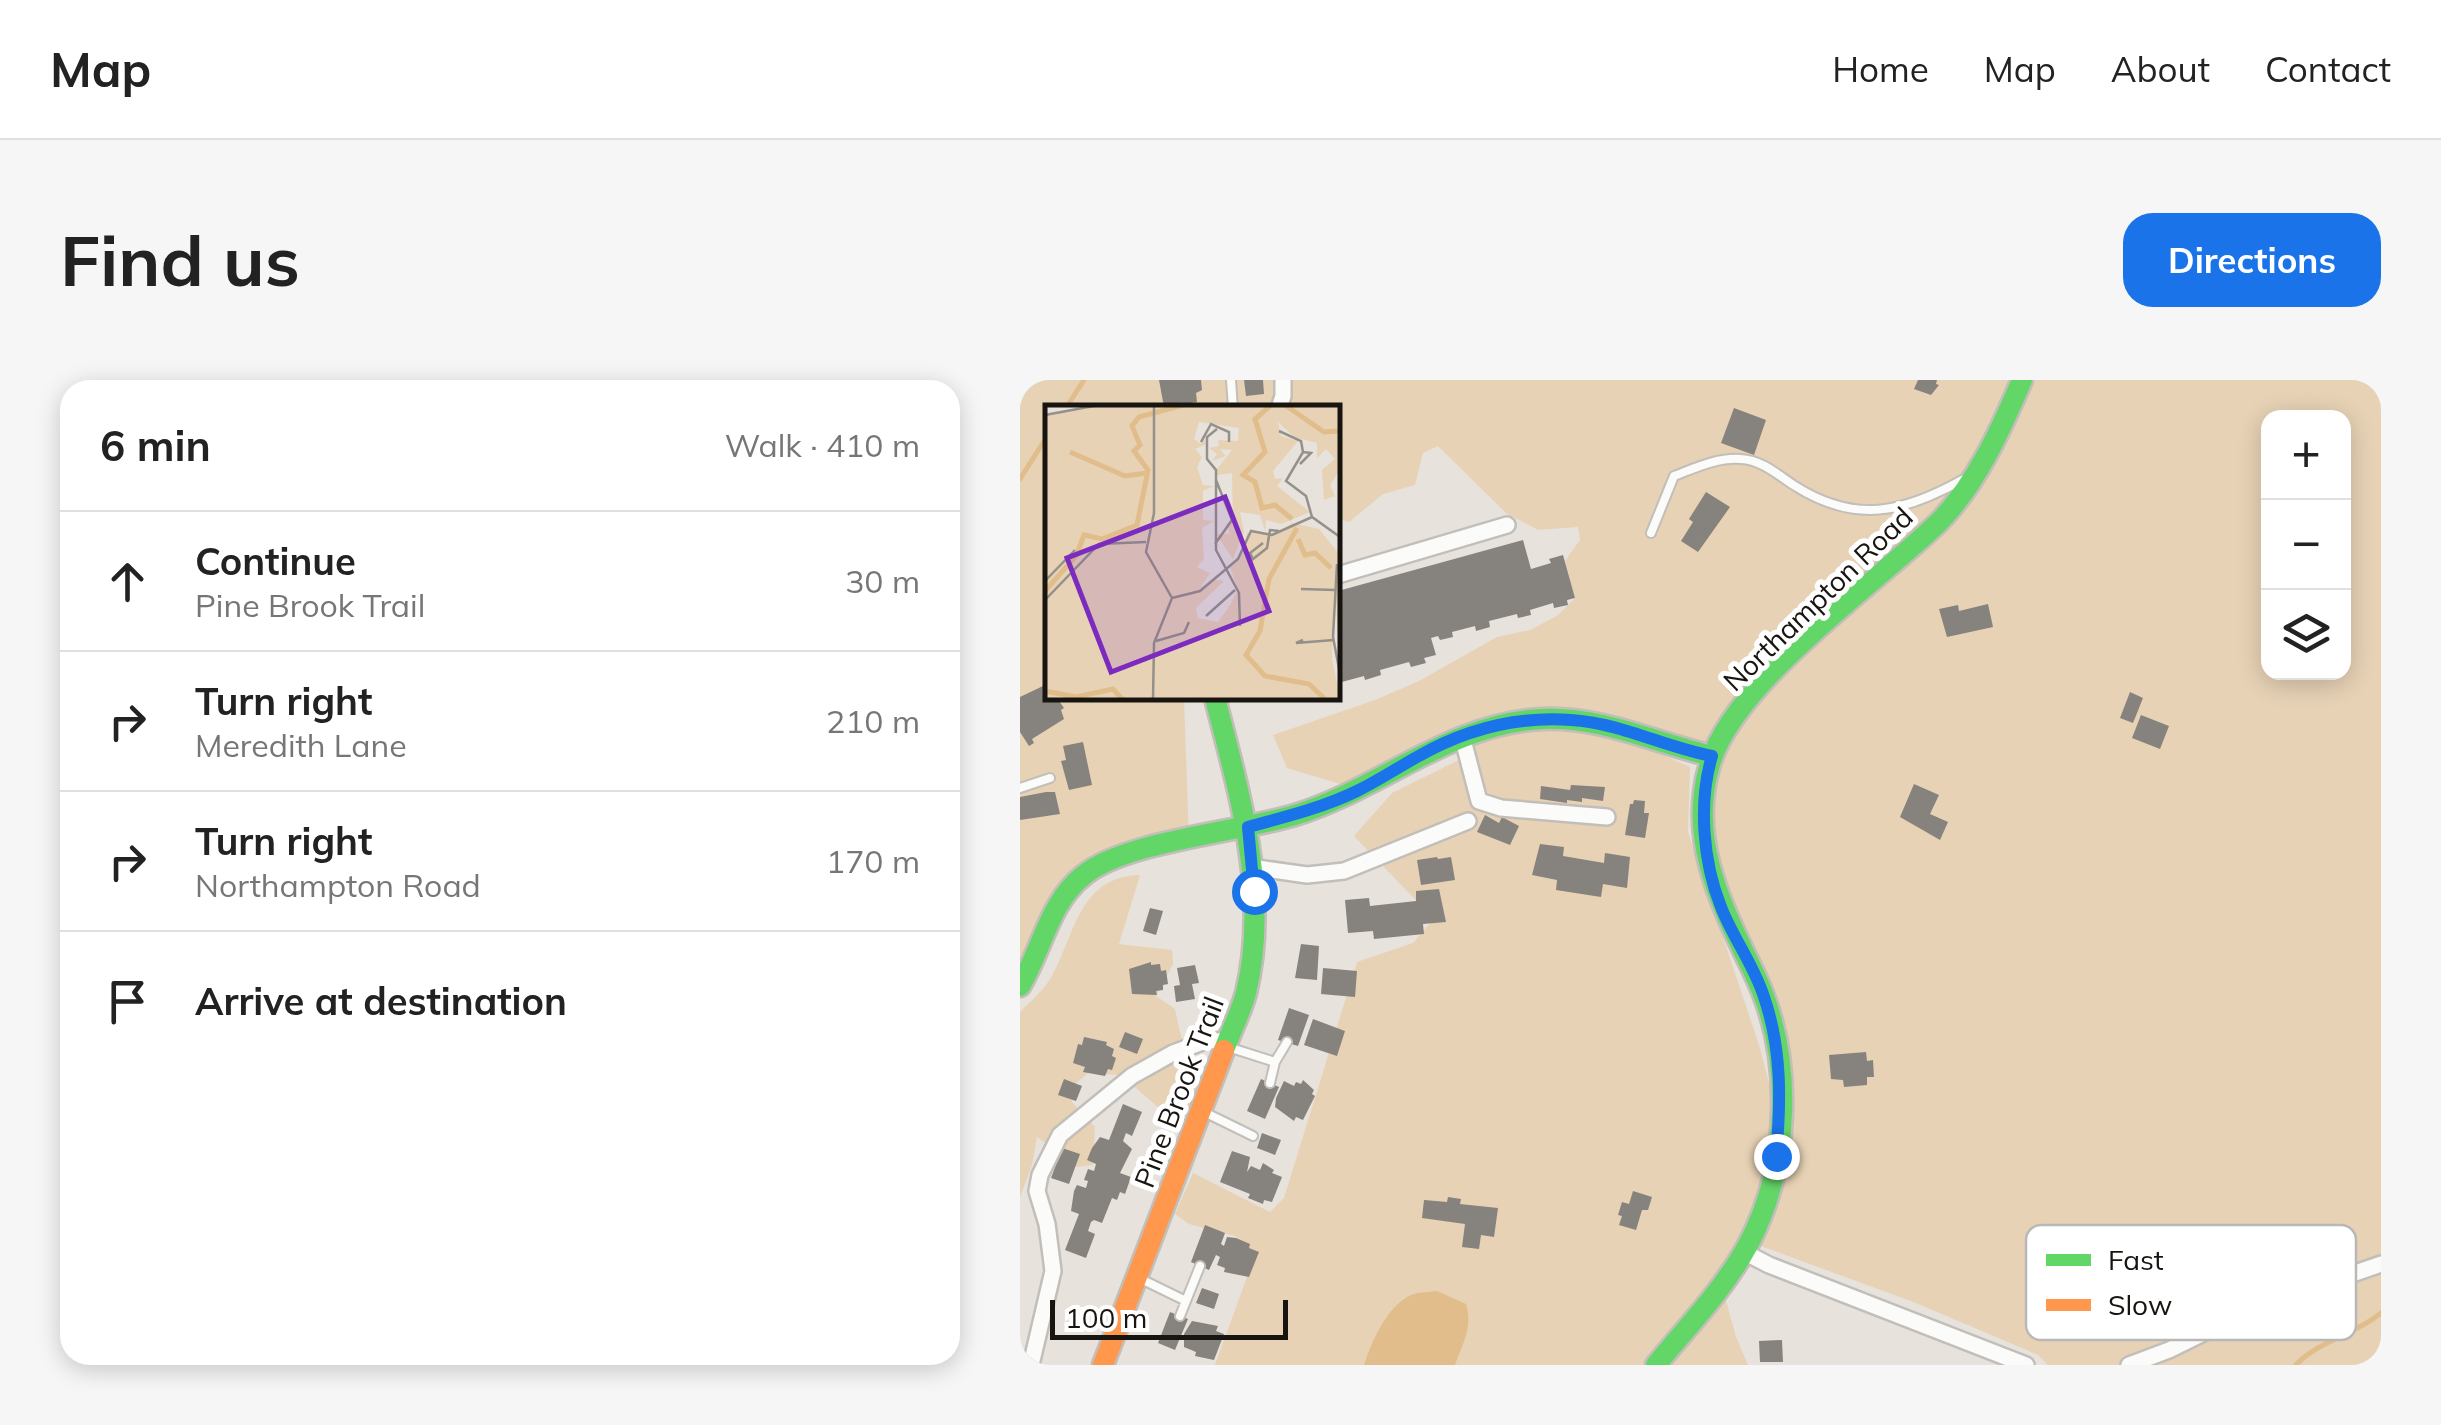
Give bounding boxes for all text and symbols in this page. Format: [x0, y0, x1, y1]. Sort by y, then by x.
text: Map [50, 39, 151, 99]
text: Home [1832, 47, 1929, 91]
text: Map [1984, 47, 2056, 91]
text: About [2111, 47, 2210, 91]
text: Contact [2265, 47, 2391, 91]
button: Directions [2123, 213, 2381, 307]
text: Find us [60, 216, 300, 304]
inset map [1045, 405, 1340, 700]
map controls [2261, 410, 2351, 680]
button: + [2261, 410, 2351, 500]
text: 6 min [100, 419, 211, 472]
text: Walk · 410 m [725, 425, 920, 465]
street label: Northampton Road [1716, 499, 1920, 698]
button: − [2261, 500, 2351, 590]
text: Continue [195, 537, 356, 585]
icon: ahead [100, 554, 155, 609]
text: 30 m [845, 561, 920, 601]
text: Pine Brook Trail [195, 585, 425, 625]
button: layers [2261, 590, 2351, 680]
text: Turn right [195, 677, 372, 725]
icon: right [100, 694, 155, 749]
text: 210 m [826, 701, 920, 741]
text: Meredith Lane [195, 725, 407, 765]
text: Turn right [195, 817, 372, 865]
icon: right [100, 834, 155, 889]
text: 170 m [826, 841, 920, 881]
text: Northampton Road [195, 865, 481, 905]
route start [1232, 869, 1278, 915]
icon: arrive [100, 974, 155, 1029]
text: Arrive at destination [195, 977, 567, 1025]
street label: Pine Brook Trail [1126, 991, 1231, 1192]
route end [1754, 1134, 1800, 1180]
legend [2026, 1225, 2356, 1340]
text: Fast [2108, 1242, 2164, 1277]
text: Slow [2108, 1287, 2172, 1322]
scale bar [1050, 1295, 1288, 1340]
text: 100 m [1065, 1300, 1147, 1335]

